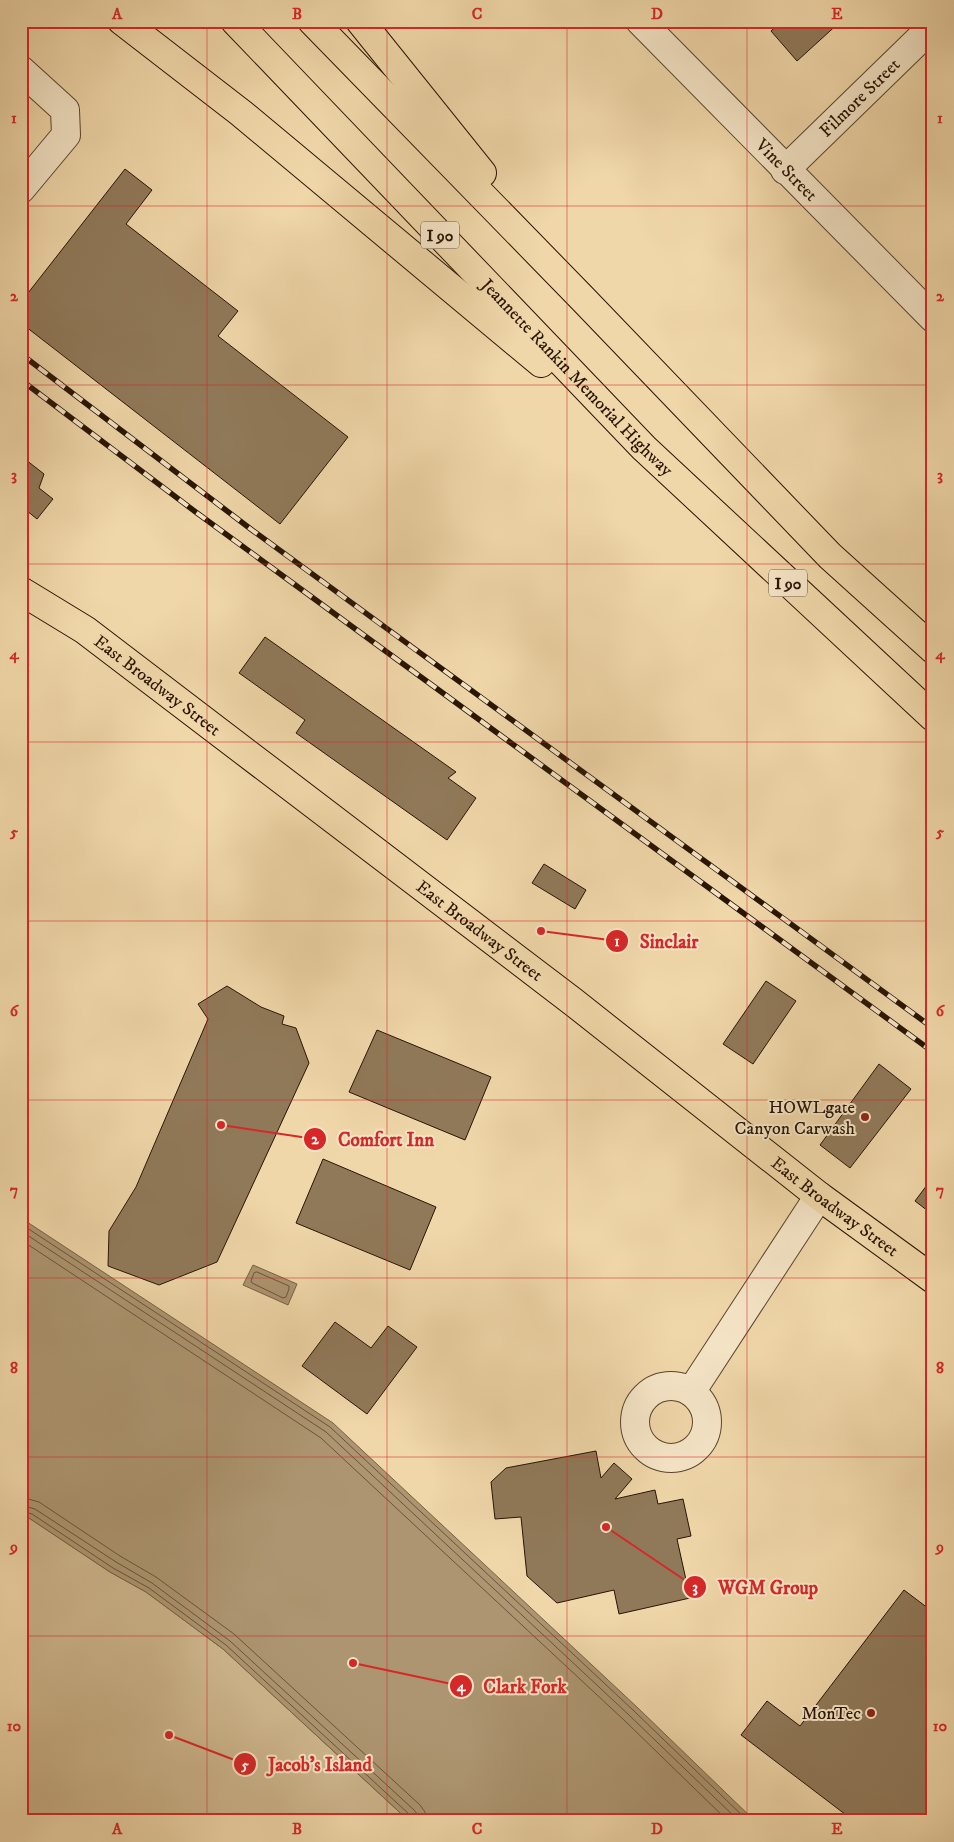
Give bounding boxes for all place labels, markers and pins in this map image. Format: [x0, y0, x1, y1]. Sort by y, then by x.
callout: Sinclair [605, 924, 708, 958]
place label: HOWLgate Canyon Carwash [735, 1097, 856, 1140]
marker: HOWLgate Canyon Carwash [859, 1111, 871, 1123]
callout: Comfort Inn [303, 1122, 444, 1156]
callout: WGM Group [683, 1570, 828, 1604]
callout: Clark Fork [448, 1669, 577, 1703]
place label: MonTec [801, 1703, 861, 1725]
marker: MonTec [865, 1707, 877, 1719]
callout: Jacob's Island [233, 1747, 382, 1781]

